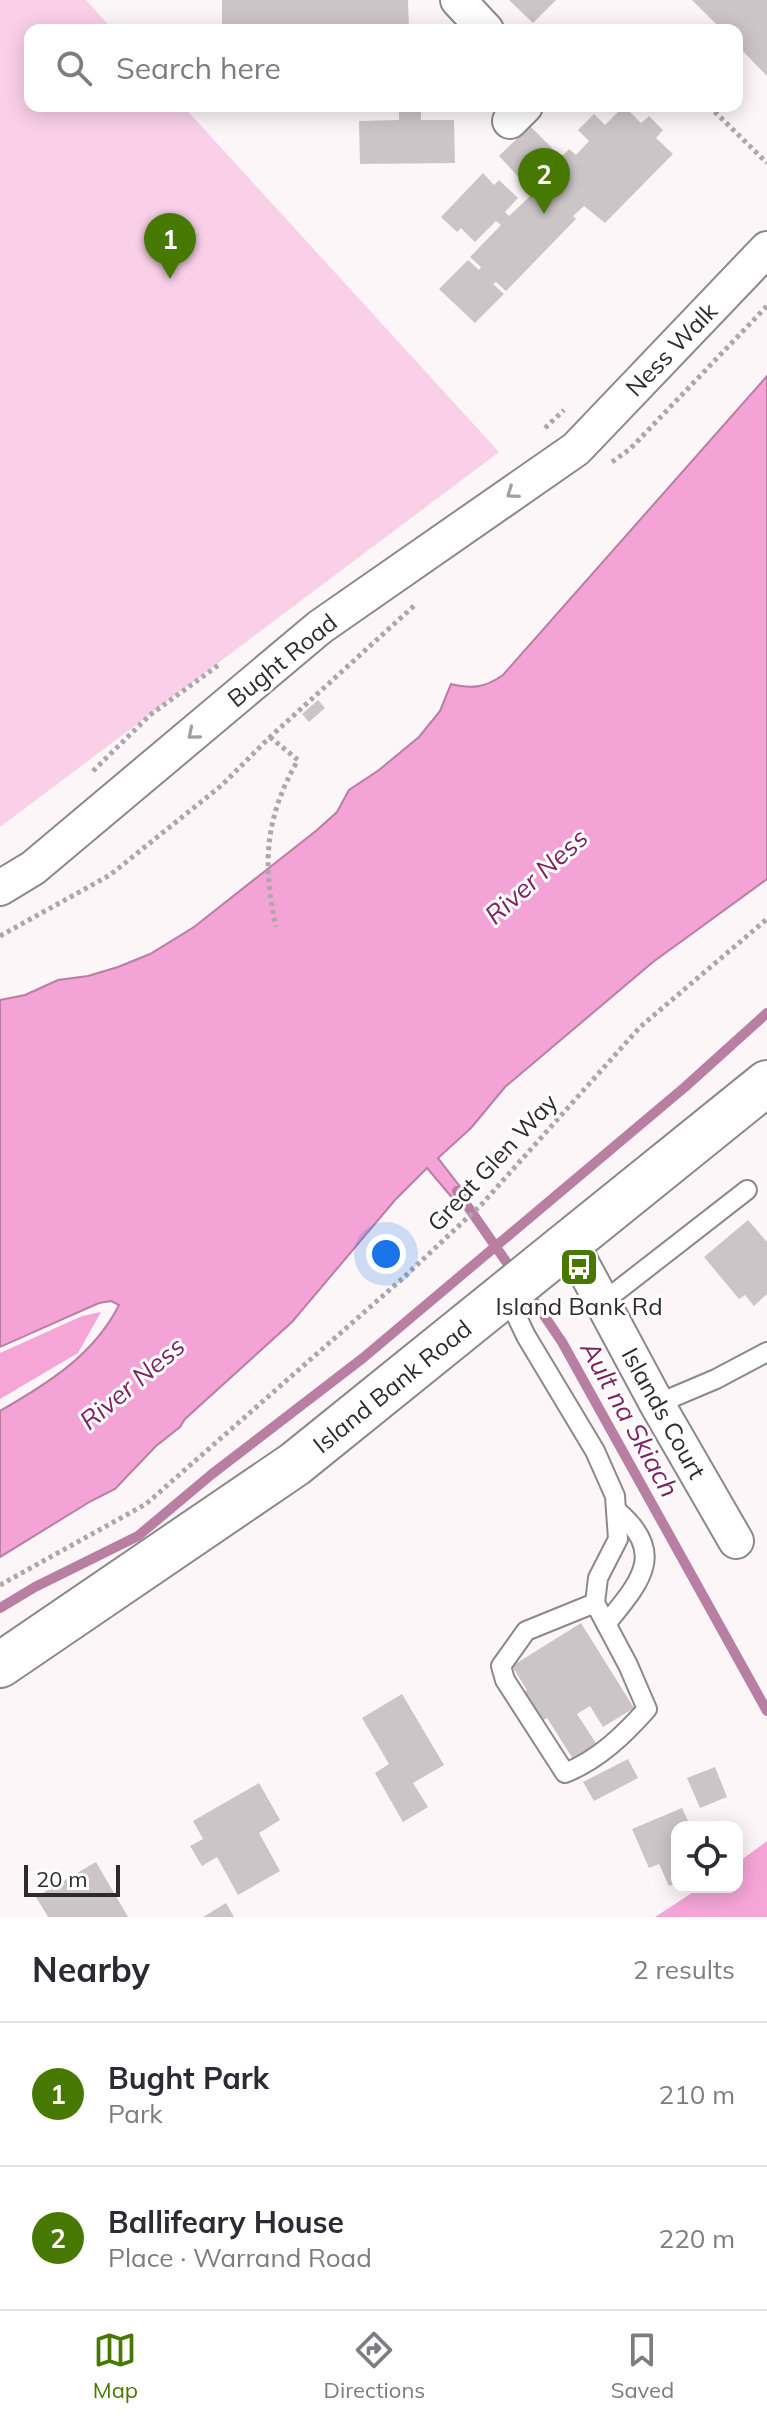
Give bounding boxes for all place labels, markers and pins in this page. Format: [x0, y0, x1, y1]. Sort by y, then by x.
pin: 2 [518, 148, 570, 214]
pin: 1 [144, 213, 196, 279]
bus stop icon: Island Bank Rd [558, 1246, 600, 1288]
place label: Island Bank Rd [495, 1291, 663, 1321]

